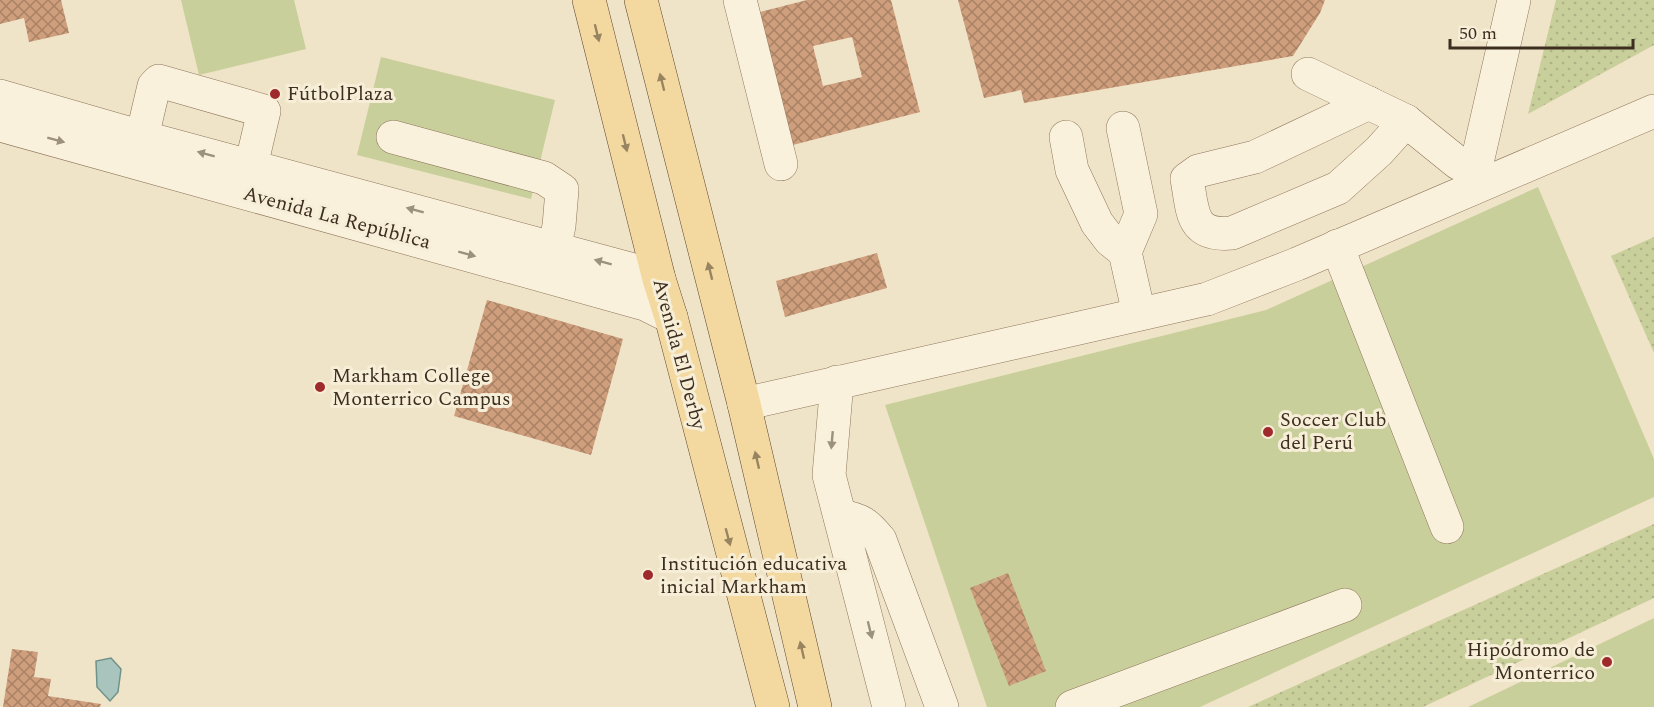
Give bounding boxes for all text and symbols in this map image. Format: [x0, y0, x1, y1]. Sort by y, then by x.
scale bar [1450, 12, 1633, 50]
text: 50 m [1459, 20, 1497, 47]
one-way arrow [592, 24, 602, 42]
one-way arrow [657, 73, 667, 91]
place label: FútbolPlaza [287, 79, 393, 109]
marker: FútbolPlaza [268, 87, 282, 101]
one-way arrow [620, 134, 630, 153]
one-way arrow [47, 136, 65, 146]
one-way arrow [197, 149, 215, 158]
street label: Avenida La República [240, 179, 434, 257]
one-way arrow [405, 205, 424, 215]
one-way arrow [458, 250, 476, 259]
one-way arrow [594, 256, 612, 266]
one-way arrow [705, 262, 714, 280]
street label: Avenida El Derby [644, 275, 714, 434]
place label: Markham College Monterrico Campus [332, 361, 511, 414]
marker: Markham College Monterrico Campus [313, 380, 327, 394]
place label: Soccer Club del Perú [1280, 405, 1387, 458]
marker: Soccer Club del Perú [1261, 425, 1275, 439]
one-way arrow [827, 431, 837, 450]
one-way arrow [751, 451, 761, 469]
one-way arrow [724, 528, 733, 546]
place label: Institución educativa inicial Markham [660, 549, 847, 602]
marker: Institución educativa inicial Markham [641, 568, 655, 582]
one-way arrow [865, 621, 875, 639]
place label: Hipódromo de Monterrico [1466, 635, 1595, 688]
one-way arrow [796, 641, 806, 659]
marker: Hipódromo de Monterrico [1600, 655, 1614, 669]

